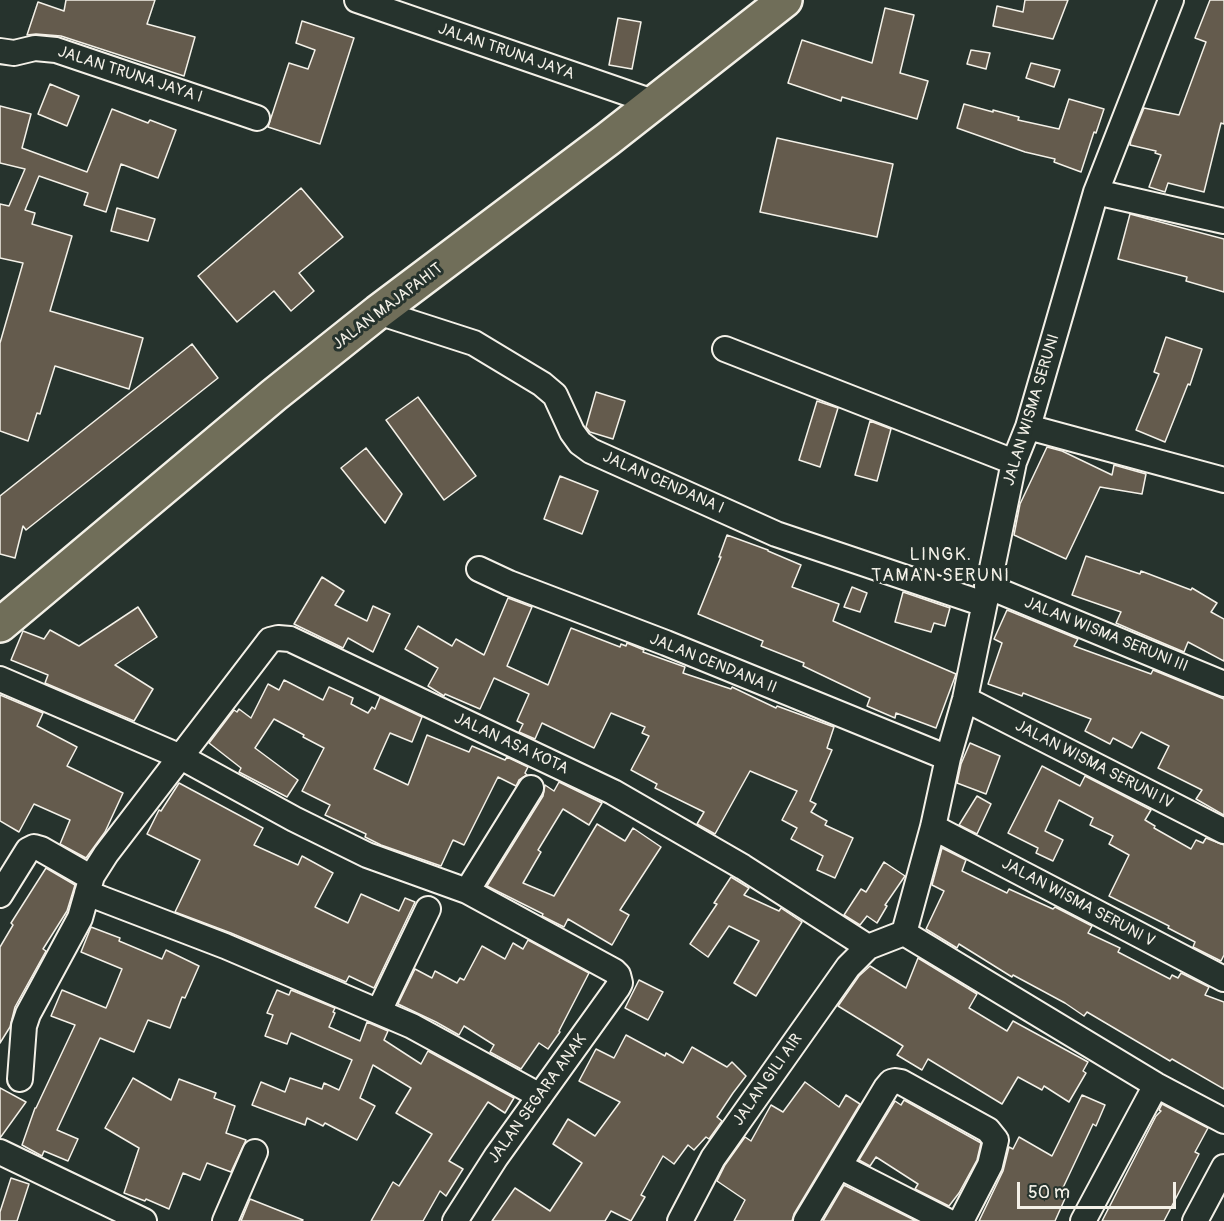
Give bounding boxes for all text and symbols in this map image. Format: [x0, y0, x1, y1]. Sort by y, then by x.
street label: JALAN TRUNA JAYA [435, 20, 577, 84]
street label: JALAN TRUNA JAYA I [55, 43, 205, 107]
street label: JALAN MAJAPAHIT [329, 259, 447, 355]
street label: JALAN WISMA SERUNI [1000, 332, 1064, 488]
street label: JALAN CENDANA I [599, 448, 727, 518]
district label: LINGK. TAMAN SERUNI [871, 544, 1011, 586]
street label: JALAN WISMA SERUNI III [1022, 593, 1190, 677]
street label: JALAN CENDANA II [647, 630, 779, 698]
street label: JALAN ASA KOTA [451, 709, 571, 779]
street label: JALAN WISMA SERUNI IV [1012, 717, 1176, 813]
street label: JALAN WISMA SERUNI V [998, 854, 1158, 952]
street label: JALAN GILI AIR [729, 1030, 807, 1130]
street label: JALAN SEGARA ANAK [485, 1031, 591, 1167]
scale bar [1020, 1170, 1179, 1208]
text: 50 m [1028, 1181, 1070, 1204]

